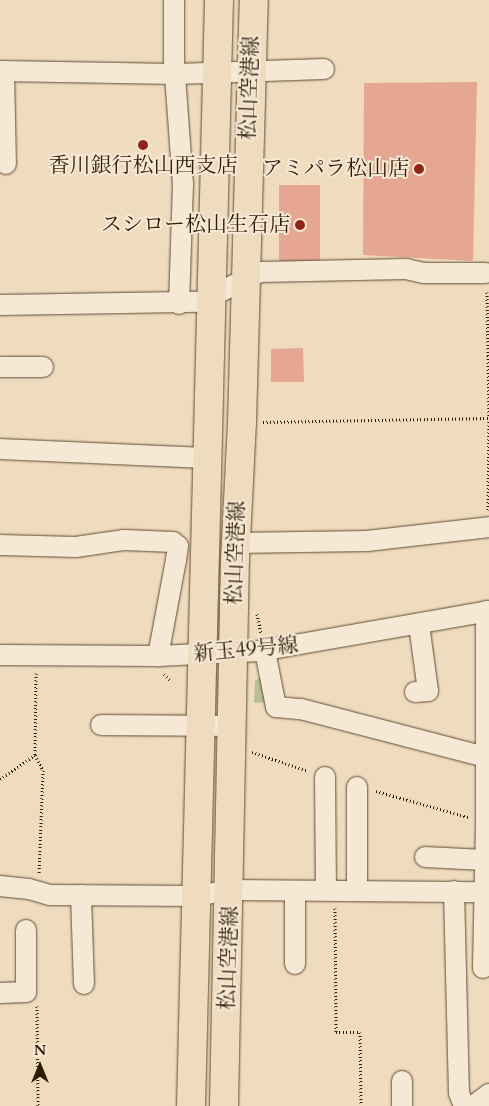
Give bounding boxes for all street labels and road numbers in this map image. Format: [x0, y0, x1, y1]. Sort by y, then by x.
street label: 松山空港線 [236, 35, 264, 141]
street label: 松山空港線 [222, 500, 250, 606]
street label: 新玉49号線 [192, 633, 300, 667]
street label: 松山空港線 [215, 905, 243, 1011]

